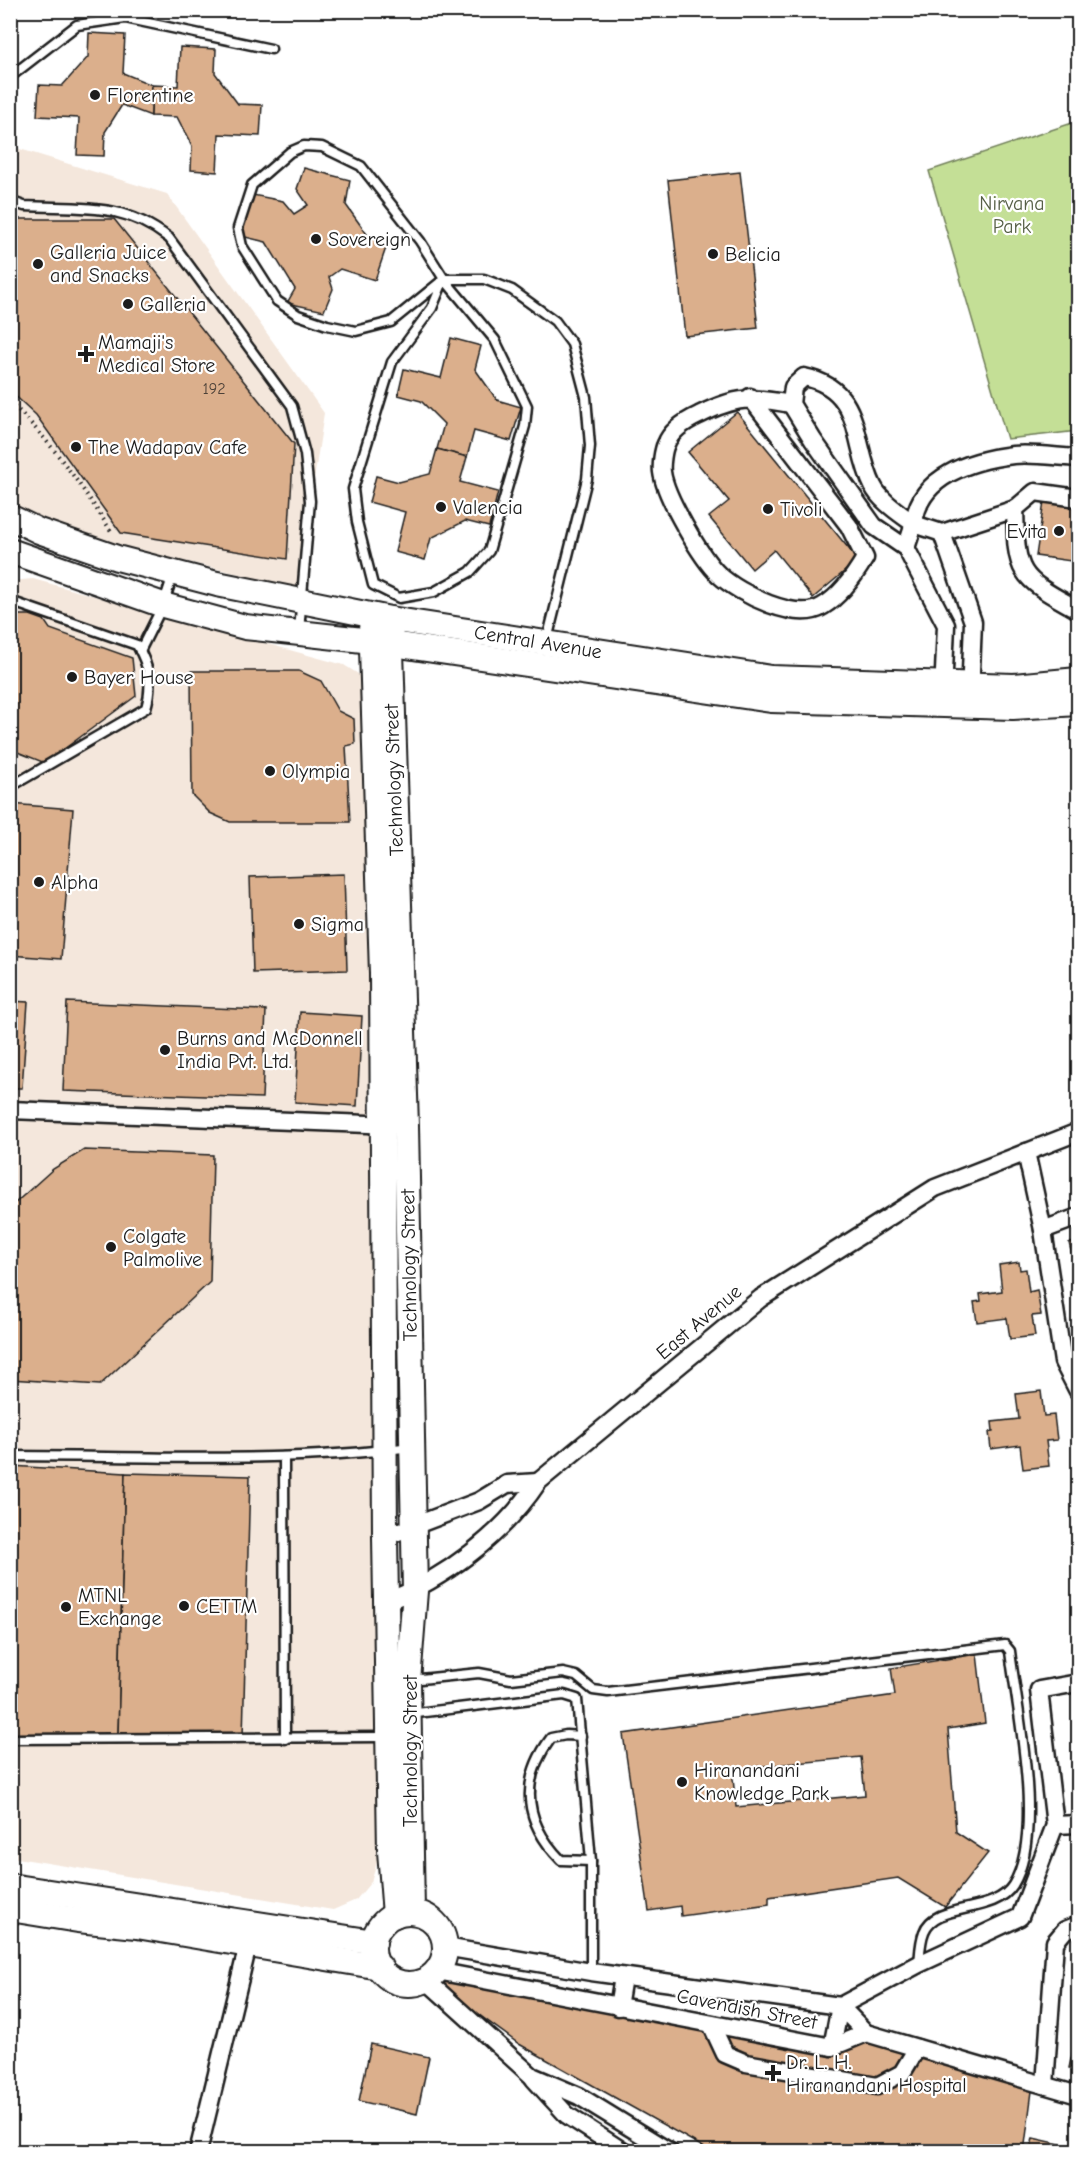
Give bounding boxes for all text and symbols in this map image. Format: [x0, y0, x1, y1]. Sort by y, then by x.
place label: Florentine [107, 84, 193, 107]
marker: Florentine [88, 88, 102, 102]
park label: Nirvana Park [979, 192, 1045, 238]
place label: Sovereign [328, 228, 411, 251]
marker: Sovereign [309, 232, 323, 246]
place label: Galleria Juice and Snacks [50, 241, 166, 287]
place label: Belicia [725, 243, 781, 266]
marker: Belicia [706, 247, 720, 261]
marker: Galleria Juice and Snacks [31, 257, 45, 271]
place label: Galleria [140, 293, 206, 316]
marker: Galleria [121, 297, 135, 311]
place label: Mamaji's Medical Store [98, 331, 215, 377]
marker: Mamaji's Medical Store [79, 347, 93, 361]
house number: 192 [202, 380, 226, 398]
place label: The Wadapav Cafe [88, 436, 247, 459]
marker: The Wadapav Cafe [69, 440, 83, 454]
place label: Valencia [453, 496, 523, 519]
place label: Tivoli [780, 498, 822, 521]
marker: Valencia [434, 500, 448, 514]
marker: Tivoli [761, 502, 775, 516]
place label: Evita [1007, 520, 1047, 543]
marker: Evita [1052, 524, 1066, 538]
street label: Central Avenue [473, 621, 603, 663]
place label: Bayer House [84, 666, 194, 689]
marker: Bayer House [65, 670, 79, 684]
street label: Technology Street [380, 702, 408, 856]
place label: Olympia [282, 760, 350, 783]
marker: Olympia [263, 764, 277, 778]
place label: Alpha [51, 871, 99, 894]
marker: Alpha [32, 875, 46, 889]
place label: Sigma [311, 913, 364, 936]
marker: Sigma [292, 917, 306, 931]
place label: Burns and McDonnell India Pvt. Ltd. [177, 1027, 363, 1073]
marker: Burns and McDonnell India Pvt. Ltd. [158, 1043, 172, 1057]
street label: Technology Street [396, 1187, 422, 1341]
place label: Colgate Palmolive [123, 1225, 202, 1271]
marker: Colgate Palmolive [104, 1240, 118, 1254]
street label: East Avenue [652, 1280, 746, 1364]
place label: MTNL Exchange [78, 1584, 161, 1630]
place label: CETTM [196, 1595, 257, 1618]
marker: CETTM [177, 1599, 191, 1613]
marker: MTNL Exchange [59, 1600, 73, 1614]
street label: Technology Street [399, 1674, 422, 1827]
place label: Hiranandani Knowledge Park [694, 1759, 830, 1805]
marker: Hiranandani Knowledge Park [675, 1775, 689, 1789]
street label: Cavendish Street [675, 1984, 820, 2034]
place label: Dr. L. H. Hiranandani Hospital [786, 2051, 967, 2097]
marker: Dr. L. H. Hiranandani Hospital [764, 2064, 782, 2082]

